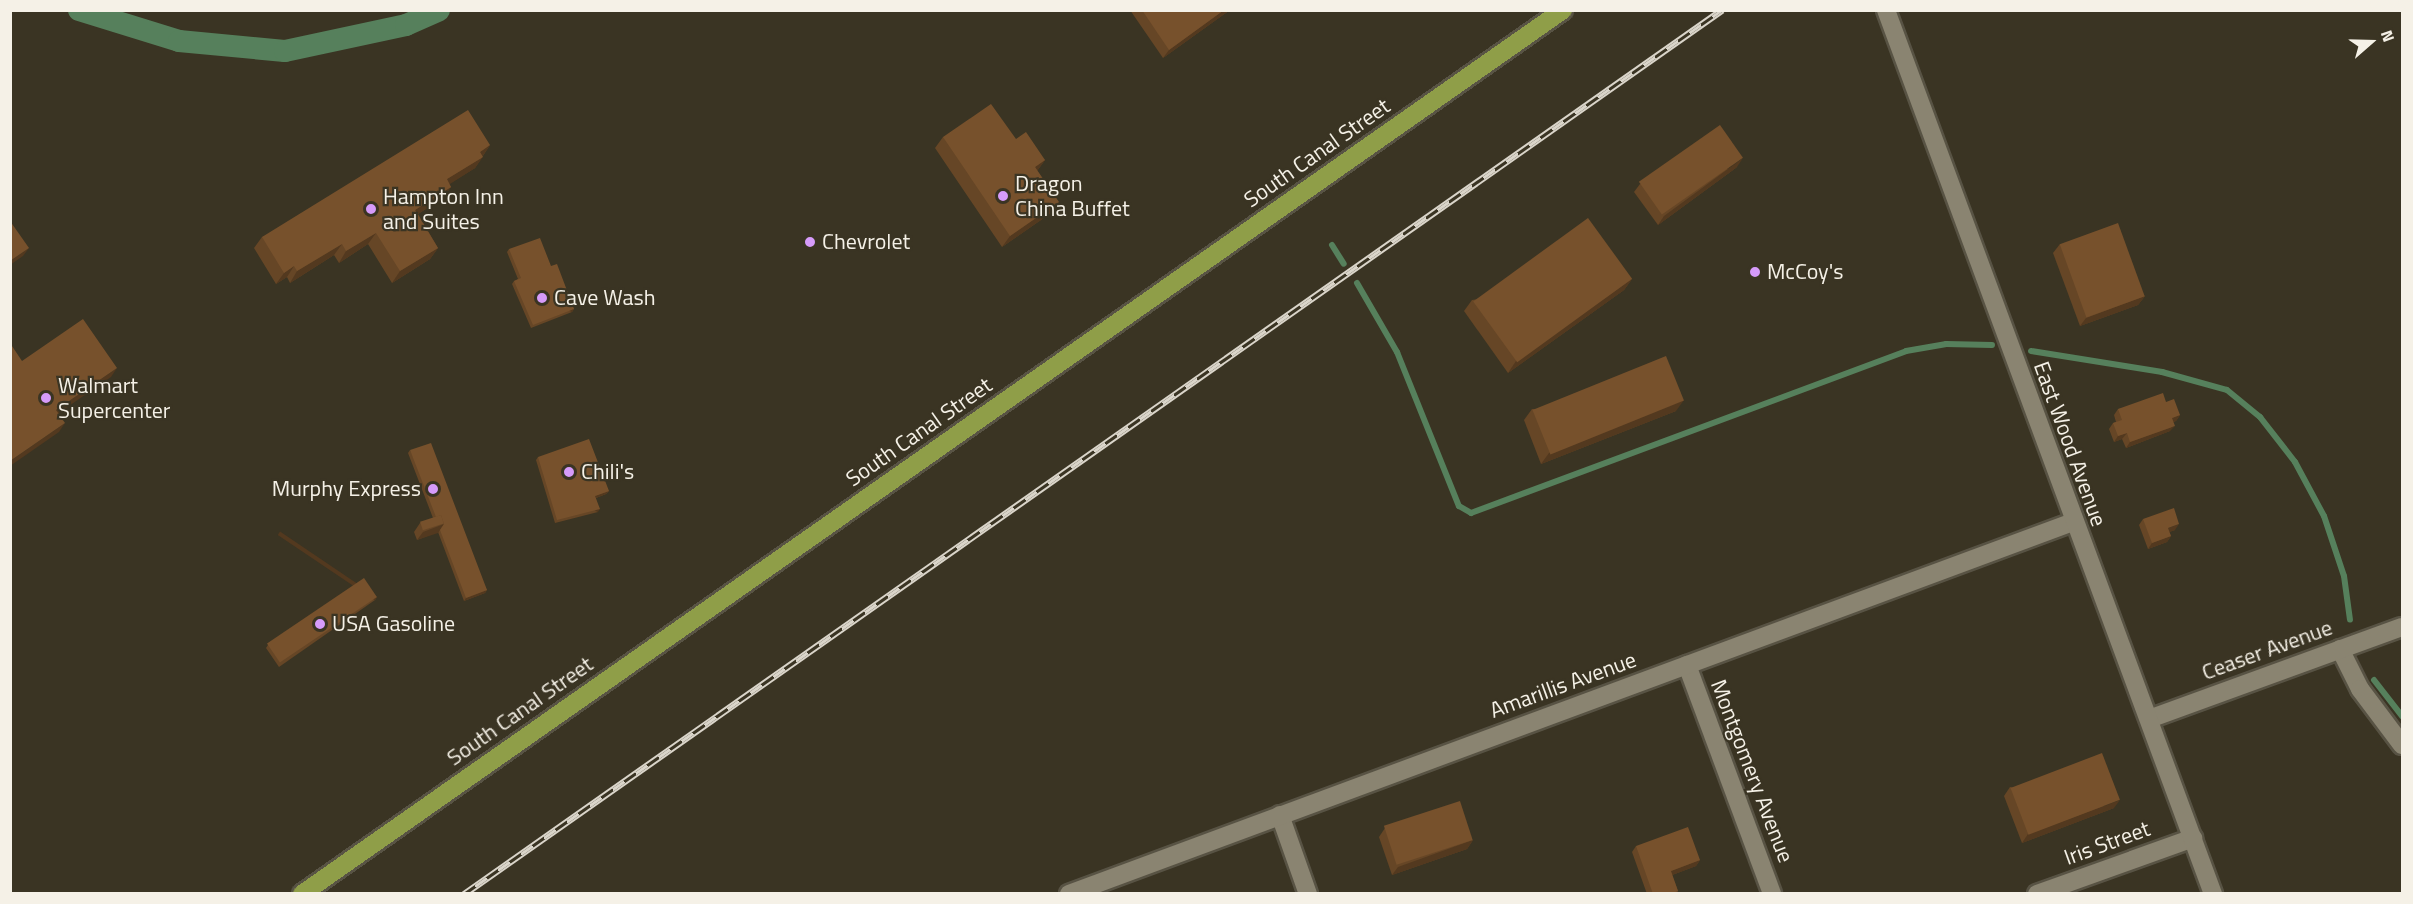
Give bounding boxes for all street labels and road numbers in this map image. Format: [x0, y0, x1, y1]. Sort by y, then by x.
street label: South Canal Street [1239, 93, 1395, 213]
street label: East Wood Avenue [2028, 358, 2112, 530]
street label: South Canal Street [841, 372, 997, 492]
street label: Ceaser Avenue [2198, 614, 2336, 686]
street label: Amarillis Avenue [1486, 646, 1640, 724]
street label: South Canal Street [442, 651, 598, 771]
street label: Montgomery Avenue [1705, 676, 1799, 866]
street label: Iris Street [2060, 815, 2154, 871]

